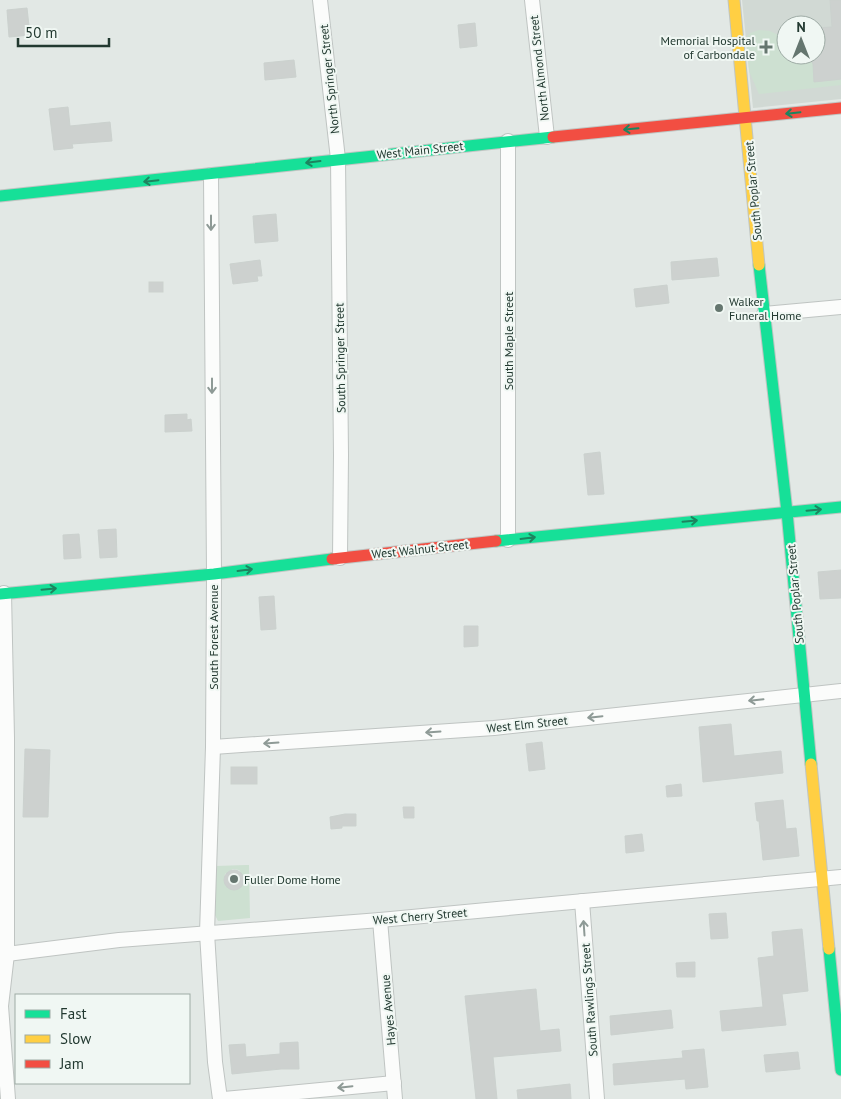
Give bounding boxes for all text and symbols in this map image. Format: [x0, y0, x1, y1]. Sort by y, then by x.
scale bar [18, 15, 109, 47]
street label: North Almond Street [526, 15, 552, 121]
north arrow [776, 15, 826, 65]
text: N [796, 18, 806, 36]
text: 50 m [25, 23, 58, 42]
street label: North Springer Street [316, 24, 342, 134]
place label: Memorial Hospital of Carbondale [660, 33, 755, 62]
marker: Memorial Hospital of Carbondale [759, 40, 773, 54]
one-way arrow [785, 108, 801, 118]
one-way arrow [623, 124, 639, 133]
street label: West Main Street [376, 138, 464, 162]
street label: South Poplar Street [741, 141, 765, 241]
one-way arrow [305, 157, 321, 167]
one-way arrow [143, 176, 159, 186]
one-way arrow [206, 215, 216, 231]
street label: South Maple Street [501, 292, 516, 390]
place label: Walker Funeral Home [729, 294, 801, 323]
marker: Walker Funeral Home [713, 302, 725, 314]
street label: South Springer Street [332, 303, 348, 413]
one-way arrow [207, 378, 217, 394]
one-way arrow [806, 505, 822, 515]
one-way arrow [682, 517, 698, 526]
one-way arrow [520, 533, 536, 543]
street label: West Walnut Street [371, 536, 469, 562]
street label: South Poplar Street [783, 544, 807, 644]
one-way arrow [237, 565, 253, 575]
one-way arrow [40, 584, 56, 594]
street label: South Forest Avenue [206, 584, 221, 690]
one-way arrow [749, 695, 765, 705]
street label: West Elm Street [486, 712, 568, 736]
one-way arrow [587, 712, 603, 722]
one-way arrow [425, 727, 441, 736]
one-way arrow [263, 738, 279, 747]
place label: Fuller Dome Home [244, 872, 341, 887]
marker: Fuller Dome Home [228, 873, 240, 885]
street label: West Cherry Street [372, 904, 468, 928]
one-way arrow [579, 921, 589, 937]
street label: South Rawlings Street [578, 943, 600, 1057]
street label: Hayes Avenue [377, 974, 399, 1046]
legend [15, 994, 190, 1084]
text: Fast [60, 1004, 87, 1023]
text: Slow [60, 1029, 91, 1048]
text: Jam [59, 1054, 84, 1073]
one-way arrow [337, 1082, 353, 1092]

